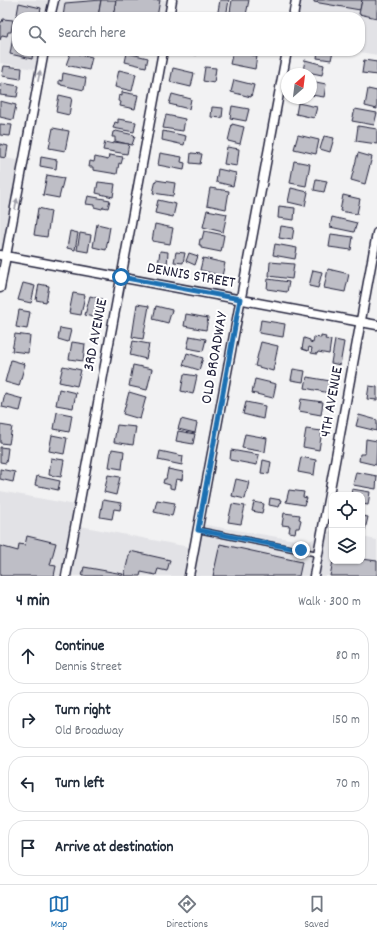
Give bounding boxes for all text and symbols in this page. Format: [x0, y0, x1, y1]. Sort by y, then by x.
search box [12, 12, 365, 56]
icon: search [26, 23, 48, 45]
text: Search here [58, 23, 126, 45]
north arrow [281, 68, 317, 104]
one-way arrow [37, 70, 43, 82]
one-way arrow [13, 198, 19, 210]
street label: DENNIS STREET [145, 257, 238, 295]
route start [112, 268, 130, 286]
street label: 3RD AVENUE [78, 296, 114, 373]
street label: OLD BROADWAY [196, 309, 235, 406]
street label: 4TH AVENUE [314, 364, 350, 439]
map controls [329, 492, 365, 564]
button: locate [329, 492, 365, 528]
button: layers [329, 528, 365, 564]
route end [292, 541, 310, 559]
text: 4 min [16, 590, 50, 614]
text: Walk · 300 m [298, 593, 361, 612]
text: Continue [55, 636, 104, 658]
icon: ahead [17, 645, 39, 667]
text: 80 m [336, 647, 360, 666]
text: Dennis Street [55, 658, 122, 677]
text: Turn right [55, 700, 111, 722]
icon: right [17, 709, 39, 731]
text: 150 m [332, 711, 360, 730]
text: Old Broadway [55, 722, 123, 741]
icon: left [17, 773, 39, 795]
text: Turn left [55, 773, 104, 795]
text: 70 m [336, 775, 360, 794]
icon: arrive [17, 837, 39, 859]
text: Arrive at destination [55, 837, 173, 859]
tab: Map [48, 893, 70, 933]
tab: Directions [166, 893, 208, 933]
tab: Saved [304, 893, 329, 933]

